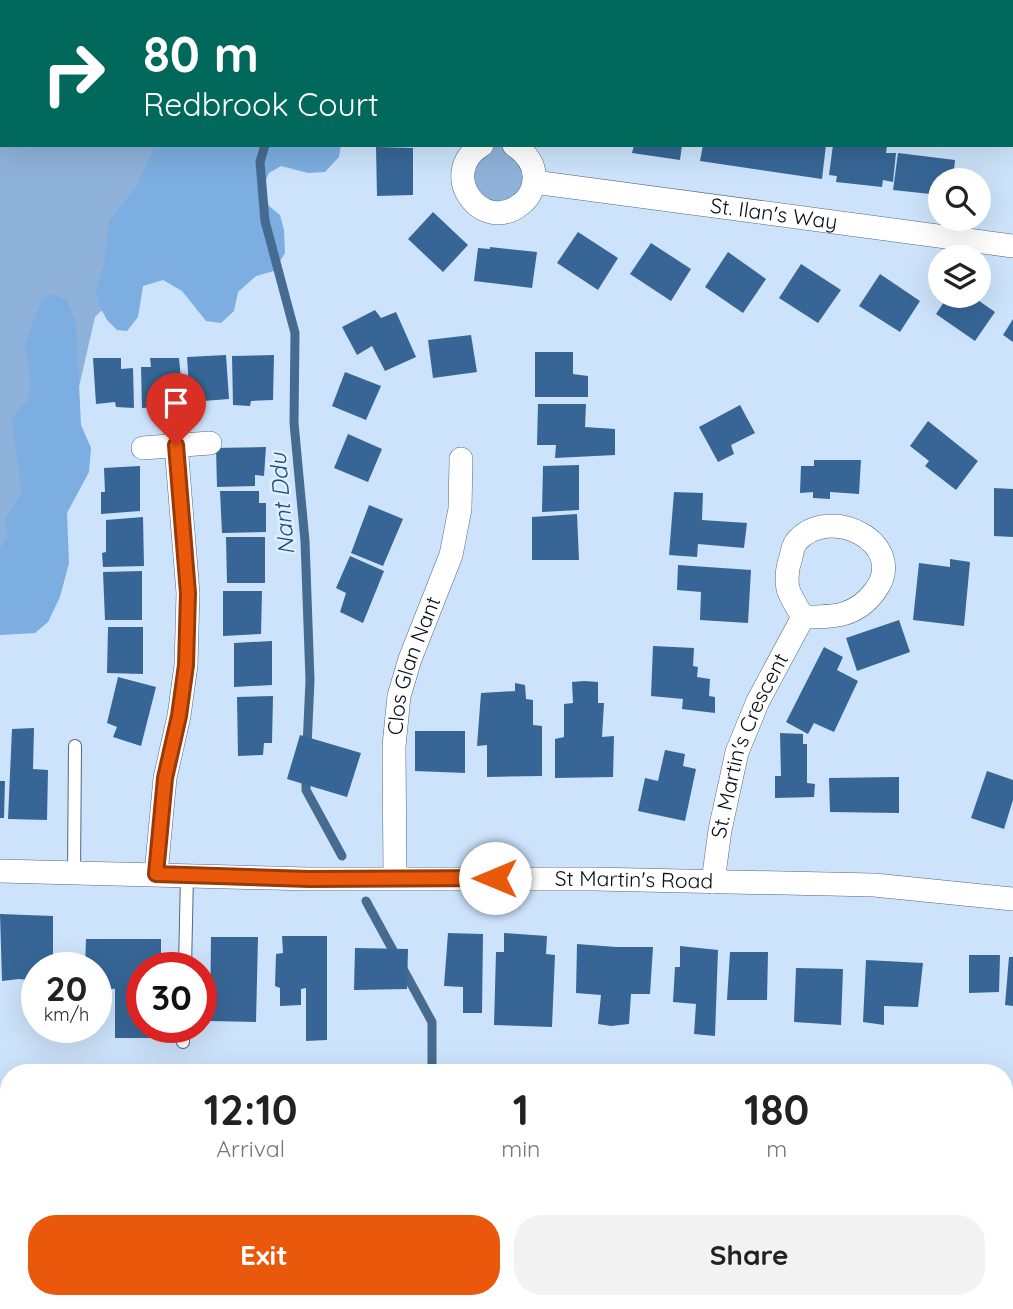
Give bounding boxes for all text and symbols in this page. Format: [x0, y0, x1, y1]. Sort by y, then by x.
text: 80 m [143, 23, 259, 84]
icon: right [28, 28, 119, 119]
text: Redbrook Court [143, 84, 379, 124]
map controls [928, 168, 991, 308]
button: search [928, 168, 991, 231]
street label: St. Ilan's Way [709, 192, 839, 234]
button: layers [928, 245, 991, 308]
pin [146, 373, 206, 445]
icon: arrive [157, 384, 195, 422]
water label: Nant Ddu [262, 450, 300, 556]
street label: Clos Glan Nant [381, 592, 445, 736]
street label: St. Martin's Crescent [705, 648, 793, 840]
position arrow [458, 841, 532, 915]
street label: St Martin's Road [555, 865, 713, 894]
speed limit sign: 30 [126, 952, 217, 1043]
text: 20 [46, 966, 87, 1010]
text: km/h [44, 1003, 89, 1026]
text: 12:10 [204, 1083, 298, 1136]
text: 1 [513, 1083, 529, 1136]
text: 180 [744, 1083, 809, 1136]
text: Arrival [216, 1134, 285, 1163]
text: min [501, 1134, 540, 1163]
text: m [766, 1134, 787, 1163]
button: Exit [28, 1215, 500, 1295]
button: Share [514, 1215, 985, 1295]

